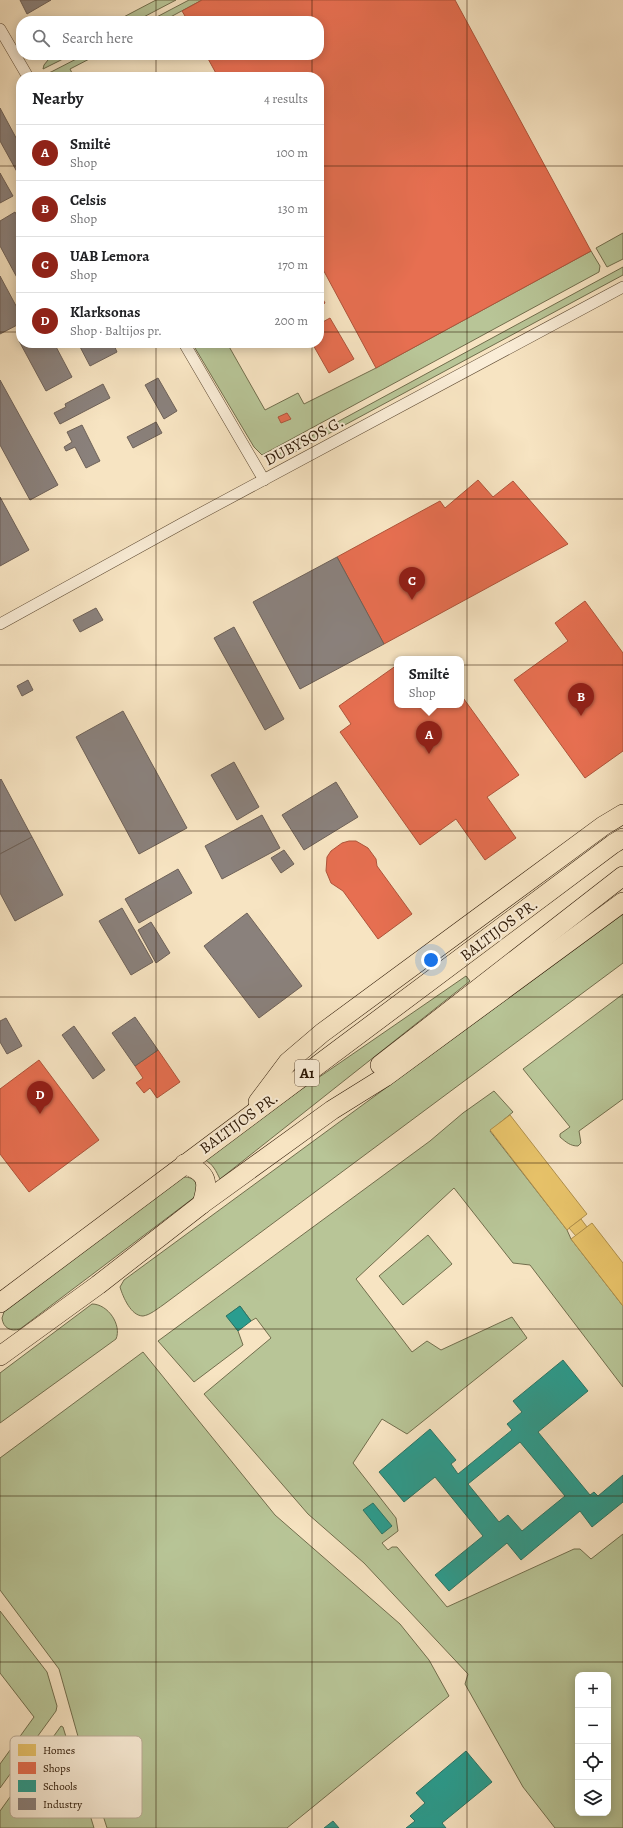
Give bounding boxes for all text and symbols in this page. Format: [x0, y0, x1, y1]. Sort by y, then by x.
search box [16, 16, 324, 60]
icon: search [30, 27, 52, 49]
text: Search here [62, 28, 133, 48]
text: Nearby [32, 87, 83, 110]
text: 4 results [264, 90, 308, 107]
text: Smiltė [70, 134, 111, 154]
text: A [41, 144, 49, 161]
text: 100 m [276, 144, 308, 161]
text: Shop [70, 154, 97, 171]
text: Celsis [70, 190, 106, 210]
text: B [41, 200, 49, 217]
text: 130 m [278, 200, 308, 217]
text: Shop [70, 210, 97, 227]
text: UAB Lemora [70, 246, 149, 266]
text: C [41, 256, 49, 273]
text: 170 m [278, 256, 308, 273]
text: Shop [70, 266, 97, 283]
text: Klarksonas [70, 302, 141, 322]
text: D [40, 312, 50, 329]
text: 200 m [275, 312, 308, 329]
text: Shop · Baltijos pr. [70, 322, 162, 339]
street label: DUBYSOS G. [260, 411, 348, 471]
pin: C [399, 567, 425, 600]
popup [394, 656, 464, 708]
text: Smiltė [409, 664, 449, 684]
pin: B [568, 683, 594, 716]
text: Shop [409, 684, 436, 701]
pin: A [416, 721, 442, 754]
street label: BALTIJOS PR. [456, 893, 542, 967]
your location [421, 950, 441, 970]
road number: A1 [295, 1060, 319, 1086]
pin: D [27, 1081, 53, 1114]
street label: BALTIJOS PR. [195, 1087, 283, 1159]
map controls [575, 1672, 611, 1816]
button: + [575, 1672, 611, 1708]
button: − [575, 1708, 611, 1744]
legend [10, 1736, 142, 1818]
text: Homes [43, 1743, 75, 1758]
button: locate [575, 1744, 611, 1780]
text: Shops [43, 1761, 70, 1776]
text: Schools [43, 1779, 77, 1794]
button: layers [575, 1780, 611, 1816]
text: Industry [43, 1797, 82, 1812]

